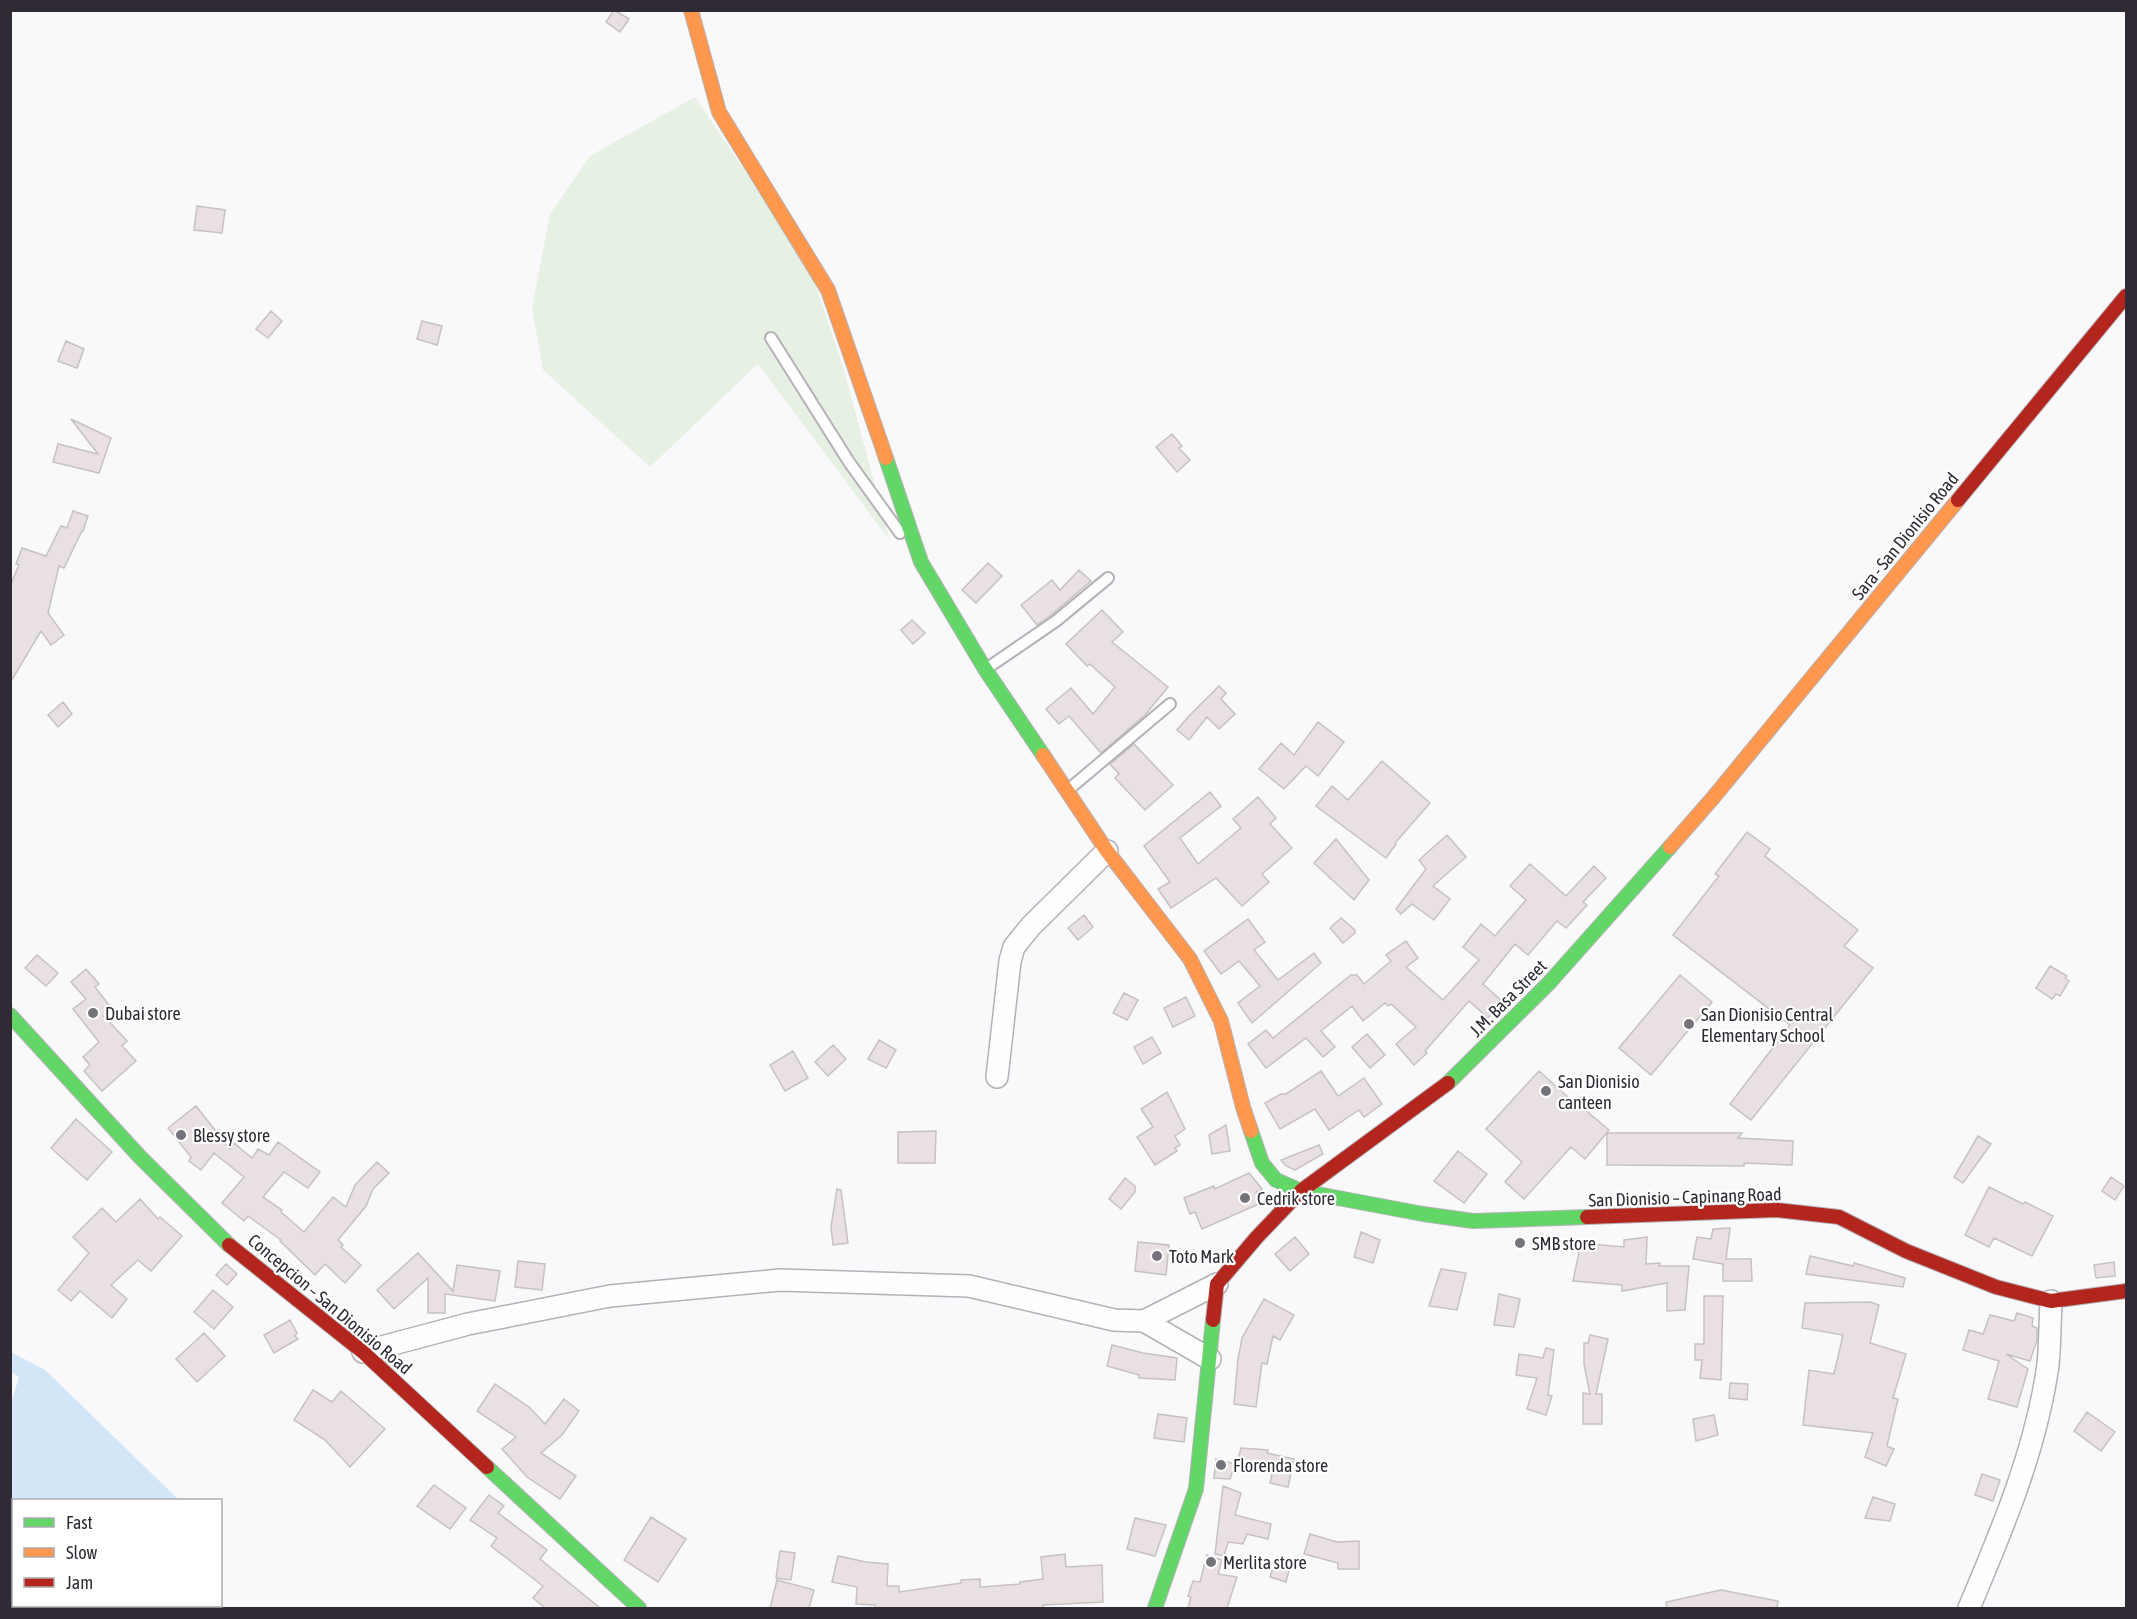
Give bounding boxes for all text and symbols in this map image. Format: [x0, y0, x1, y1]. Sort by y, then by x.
street label: Sara - San Dionisio Road [1847, 468, 1963, 604]
street label: J.M. Basa Street [1465, 955, 1551, 1041]
place label: Dubai store [105, 1003, 181, 1024]
place label: San Dionisio Central Elementary School [1701, 1004, 1834, 1046]
marker: Dubai store [86, 1006, 100, 1020]
marker: San Dionisio Central Elementary School [1682, 1017, 1696, 1031]
place label: San Dionisio canteen [1558, 1071, 1640, 1113]
marker: San Dionisio canteen [1539, 1084, 1553, 1098]
place label: Blessy store [193, 1125, 270, 1146]
marker: Blessy store [174, 1128, 188, 1142]
street label: San Dionisio – Capinang Road [1588, 1183, 1782, 1211]
place label: Cedrik store [1257, 1188, 1335, 1209]
marker: Cedrik store [1238, 1191, 1252, 1205]
street label: Concepcion – San Dionisio Road [244, 1229, 416, 1379]
place label: SMB store [1532, 1233, 1596, 1254]
marker: SMB store [1513, 1236, 1527, 1250]
place label: Toto Mark [1169, 1246, 1234, 1267]
marker: Toto Mark [1150, 1249, 1164, 1263]
place label: Florenda store [1233, 1455, 1328, 1476]
marker: Florenda store [1214, 1458, 1228, 1472]
legend [12, 1499, 222, 1607]
text: Fast [66, 1512, 93, 1533]
text: Slow [66, 1542, 97, 1563]
place label: Merlita store [1223, 1552, 1307, 1573]
marker: Merlita store [1204, 1555, 1218, 1569]
text: Jam [66, 1572, 93, 1593]

